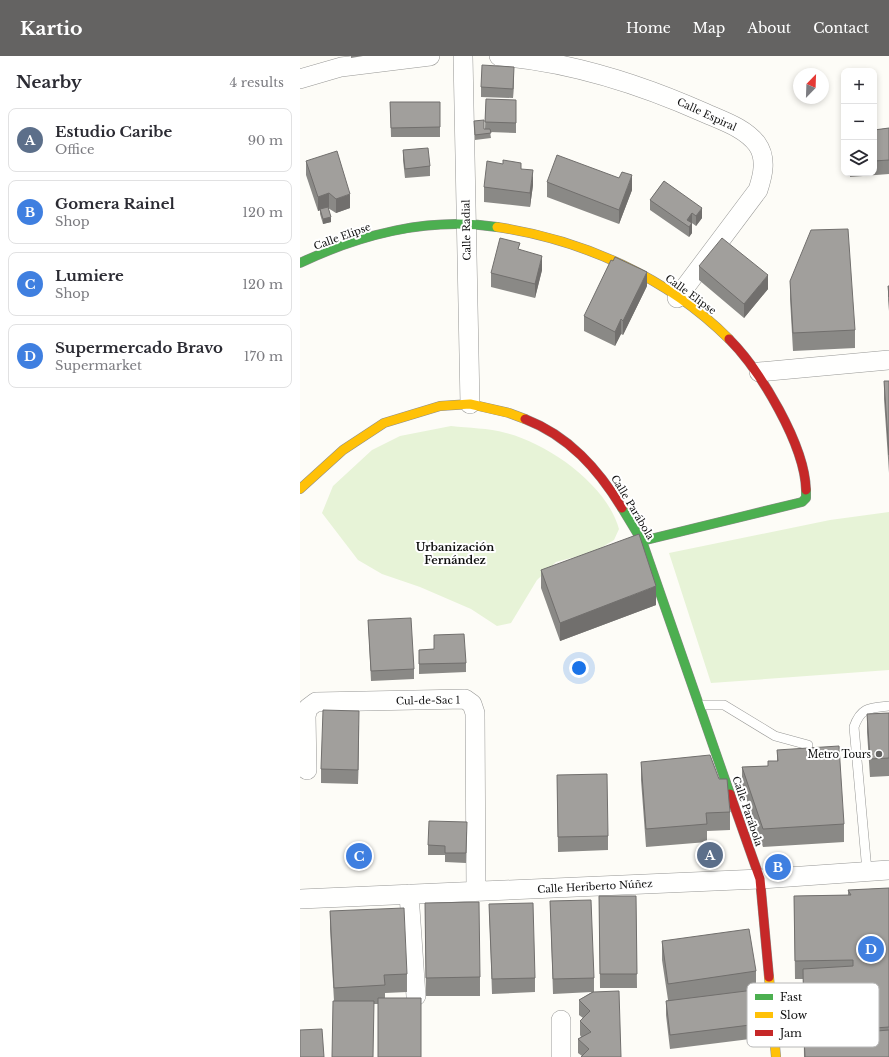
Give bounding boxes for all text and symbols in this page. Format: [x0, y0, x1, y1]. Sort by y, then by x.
text: Kartio [20, 17, 83, 40]
text: Home [626, 19, 671, 37]
text: Map [693, 19, 725, 37]
text: About [747, 19, 791, 37]
text: Contact [813, 19, 869, 37]
north arrow [793, 68, 829, 104]
map controls [841, 68, 877, 176]
button: + [841, 68, 877, 104]
text: Nearby [16, 72, 82, 93]
text: 4 results [230, 74, 284, 91]
street label: Calle Espiral [675, 95, 739, 134]
button: − [841, 104, 877, 140]
text: Estudio Caribe [55, 122, 172, 141]
text: A [25, 132, 35, 149]
text: 90 m [248, 132, 283, 149]
button: layers [841, 140, 877, 176]
text: Office [55, 141, 94, 158]
text: Gomera Rainel [55, 194, 175, 213]
street label: Calle Radial [459, 199, 474, 261]
text: B [25, 204, 35, 221]
text: 120 m [242, 204, 283, 221]
text: Shop [55, 213, 90, 230]
street label: Calle Elipse [312, 220, 373, 253]
text: Lumiere [55, 266, 124, 285]
street label: Calle Elipse [663, 272, 719, 317]
text: C [25, 276, 35, 293]
text: 120 m [242, 276, 283, 293]
text: Shop [55, 285, 90, 302]
text: Supermercado Bravo [55, 338, 223, 357]
text: D [24, 348, 36, 365]
text: 170 m [244, 348, 283, 365]
text: Supermarket [55, 357, 142, 374]
street label: Calle Parábola [608, 473, 657, 542]
district label: Urbanización Fernández [416, 540, 494, 567]
your location [569, 658, 589, 678]
street label: Cul-de-Sac 1 [396, 693, 460, 708]
place label: Metro Tours [808, 748, 871, 761]
marker: Metro Tours [874, 749, 884, 759]
street label: Calle Parábola [729, 774, 766, 848]
pin: A [697, 840, 723, 870]
pin: C [346, 841, 372, 871]
pin: B [765, 852, 791, 882]
street label: Calle Heriberto Núñez [537, 877, 653, 896]
pin: D [858, 934, 884, 964]
legend [747, 983, 879, 1047]
text: Fast [780, 990, 803, 1004]
text: Slow [780, 1008, 808, 1022]
text: Jam [778, 1026, 802, 1040]

